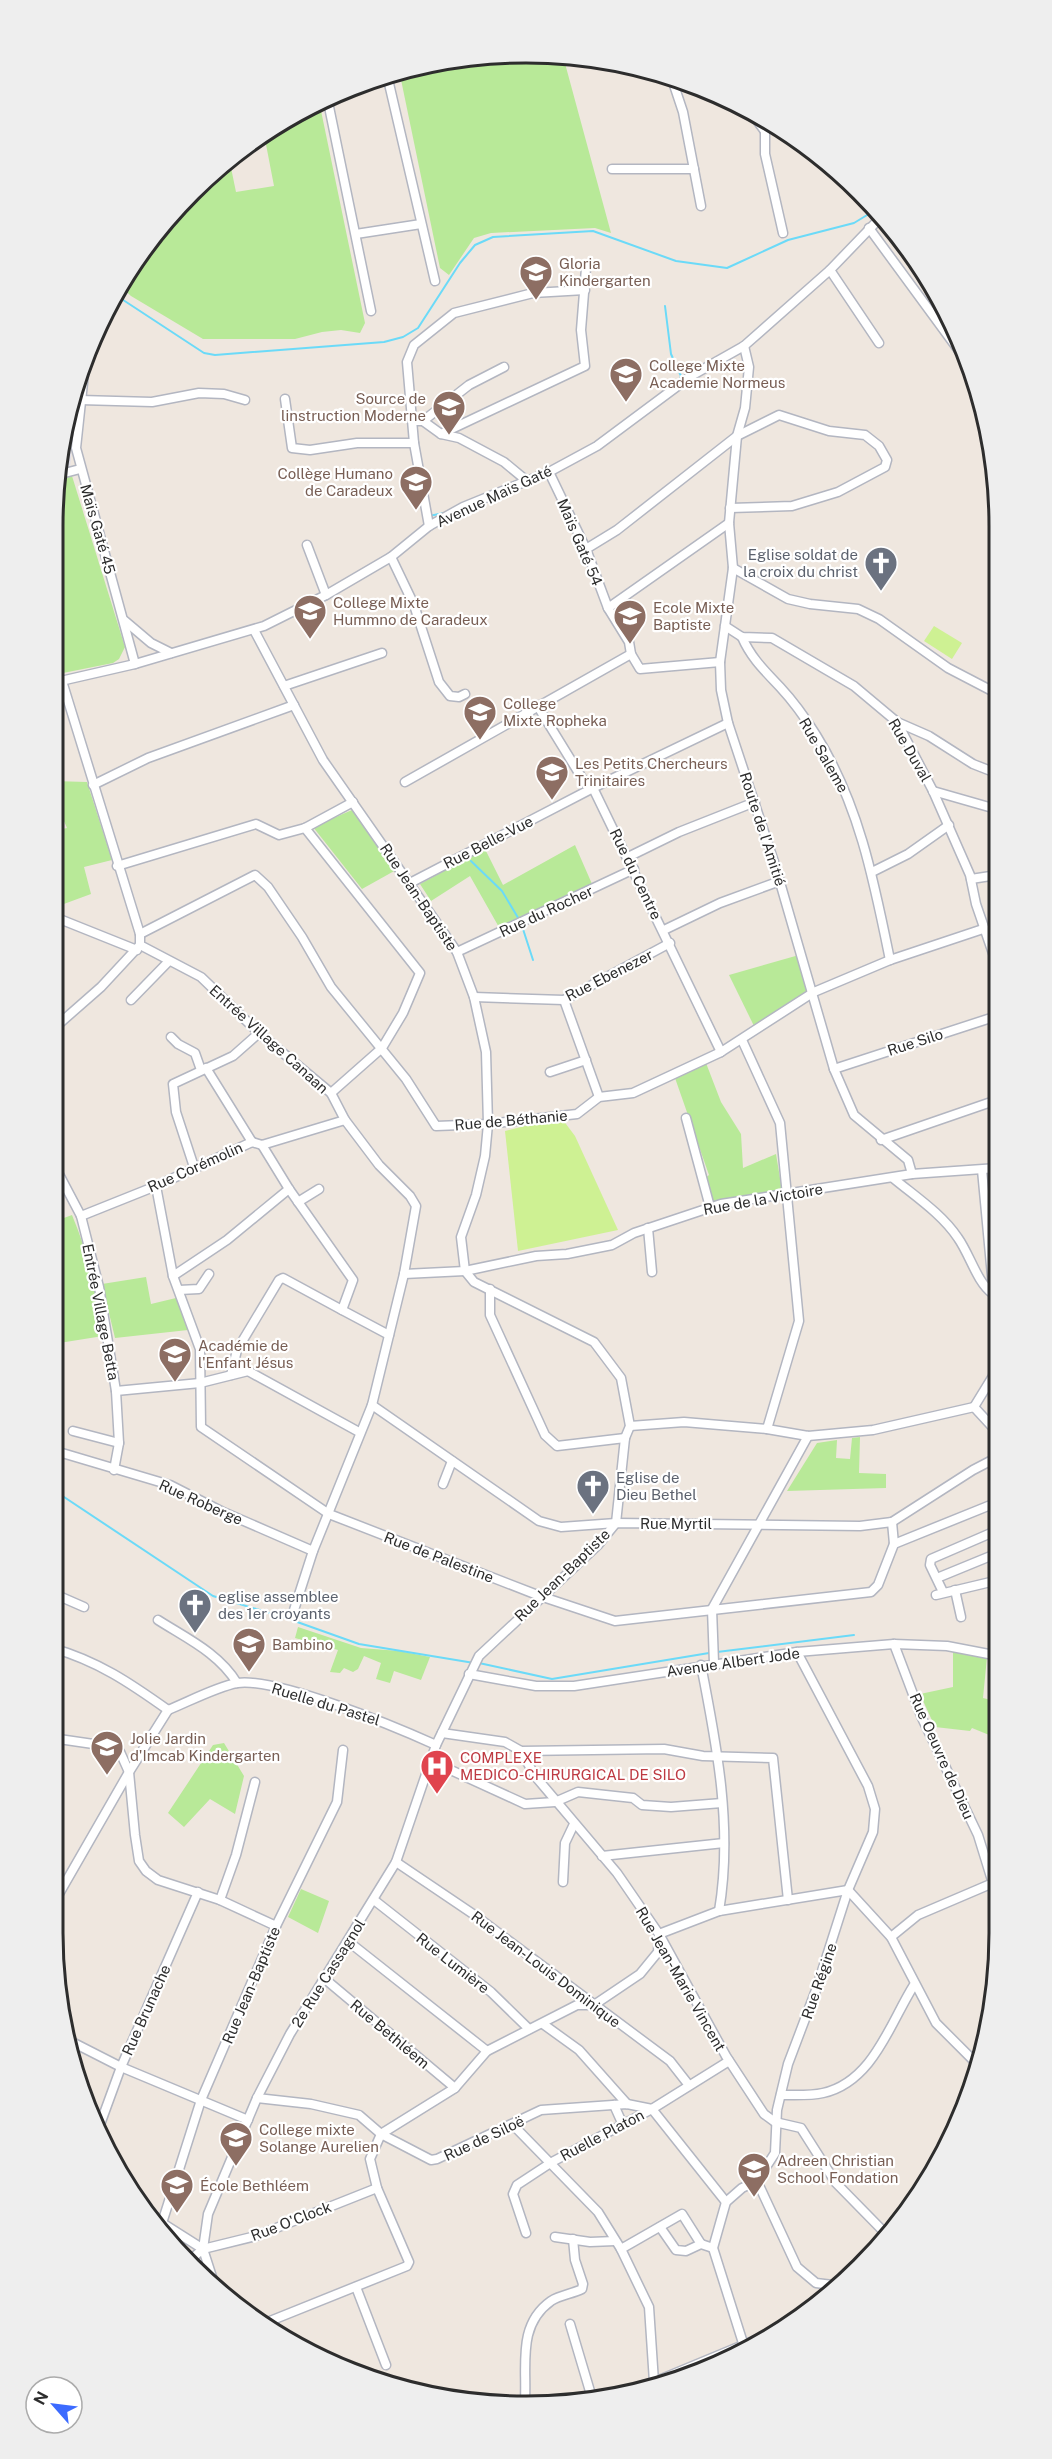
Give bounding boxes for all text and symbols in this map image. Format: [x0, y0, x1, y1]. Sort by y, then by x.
school or university icon: Gloria Kindergarten [518, 254, 554, 301]
place label: Gloria Kindergarten [559, 255, 651, 289]
school or university icon: College Mixte Academie Normeus [608, 356, 644, 403]
place label: College Mixte Academie Normeus [649, 357, 785, 391]
school or university icon: Source de linstruction Moderne [431, 389, 467, 436]
place label: Source de linstruction Moderne [281, 390, 426, 424]
street label: Avenue Maïs Gaté [434, 462, 554, 530]
school or university icon: Collège Humano de Caradeux [398, 464, 434, 511]
place label: Collège Humano de Caradeux [277, 465, 393, 499]
street label: Maïs Gaté 45 [77, 482, 119, 576]
street label: Maïs Gaté 54 [554, 496, 606, 588]
church icon: Eglise soldat de la croix du christ [863, 545, 899, 592]
place label: Eglise soldat de la croix du christ [743, 546, 858, 580]
school or university icon: College Mixte Hummno de Caradeux [292, 593, 328, 640]
place label: College Mixte Hummno de Caradeux [333, 594, 488, 628]
school or university icon: Ecole Mixte Baptiste [612, 598, 648, 645]
place label: Ecole Mixte Baptiste [653, 599, 734, 633]
school or university icon: College Mixte Ropheka [462, 694, 498, 741]
place label: College Mixte Ropheka [503, 695, 607, 729]
street label: Rue Saleme [796, 715, 852, 795]
street label: Rue Duval [885, 715, 935, 785]
school or university icon: Les Petits Chercheurs Trinitaires [534, 754, 570, 801]
place label: Les Petits Chercheurs Trinitaires [575, 755, 728, 789]
street label: Route de l'Amitié [737, 770, 789, 888]
street label: Rue Belle-Vue [440, 812, 536, 872]
street label: Rue du Centre [607, 826, 665, 922]
street label: Rue Jean-Baptiste [377, 840, 461, 954]
street label: Rue du Rocher [496, 882, 596, 940]
street label: Rue Ebenezer [562, 946, 656, 1004]
street label: Entrée Village Canaan [206, 981, 332, 1097]
street label: Rue Silo [885, 1025, 945, 1059]
street label: Rue de Béthanie [454, 1107, 568, 1133]
street label: Rue Corémolin [145, 1138, 245, 1196]
street label: Rue de la Victoire [702, 1180, 824, 1218]
street label: Entrée Village Betta [79, 1242, 123, 1382]
school or university icon: Académie de l'Enfant Jésus [157, 1336, 193, 1383]
place label: Académie de l'Enfant Jésus [198, 1337, 293, 1371]
church icon: Eglise de Dieu Bethel [575, 1468, 611, 1515]
place label: Eglise de Dieu Bethel [616, 1469, 697, 1503]
street label: Rue Roberge [157, 1476, 245, 1528]
street label: Rue Myrtil [640, 1515, 712, 1532]
street label: Rue Jean-Baptiste [511, 1525, 613, 1625]
street label: Rue de Palestine [382, 1528, 496, 1586]
church icon: eglise assemblee des 1er croyants [177, 1587, 213, 1634]
place label: eglise assemblee des 1er croyants [218, 1588, 339, 1622]
school or university icon: Bambino [231, 1626, 267, 1673]
place label: Bambino [272, 1636, 333, 1653]
street label: Avenue Albert Jode [665, 1644, 801, 1680]
street label: Ruelle du Pastel [270, 1679, 382, 1729]
street label: Rue Oeuvre de Dieu [907, 1690, 977, 1822]
school or university icon: Jolie Jardin d'Imcab Kindergarten [89, 1729, 125, 1776]
place label: Jolie Jardin d'Imcab Kindergarten [130, 1730, 280, 1764]
hospital icon: COMPLEXE MEDICO-CHIRURGICAL DE SILO [419, 1748, 455, 1795]
place label: COMPLEXE MEDICO-CHIRURGICAL DE SILO [460, 1749, 686, 1783]
street label: Rue Jean-Marie Vincent [633, 1904, 729, 2054]
street label: Rue Jean-Louis Dominique [468, 1907, 624, 2031]
street label: 2e Rue Cassagnol [288, 1916, 368, 2030]
street label: Rue Jean-Baptiste [219, 1924, 283, 2046]
street label: Rue Lumière [413, 1929, 493, 1997]
street label: Rue Régine [798, 1941, 840, 2021]
street label: Rue Brunache [118, 1962, 174, 2058]
street label: Rue Bethléem [347, 1996, 433, 2072]
street label: Ruelle Platon [557, 2106, 647, 2164]
street label: Rue de Siloë [441, 2112, 527, 2164]
school or university icon: College mixte Solange Aurelien [218, 2120, 254, 2167]
place label: College mixte Solange Aurelien [259, 2121, 379, 2155]
school or university icon: Adreen Christian School Fondation [736, 2151, 772, 2198]
place label: Adreen Christian School Fondation [777, 2152, 898, 2186]
school or university icon: École Bethléem [159, 2167, 195, 2214]
place label: École Bethléem [200, 2177, 309, 2194]
street label: Rue O'Clock [248, 2198, 334, 2244]
north arrow [24, 2375, 84, 2435]
text: N [30, 2388, 53, 2408]

